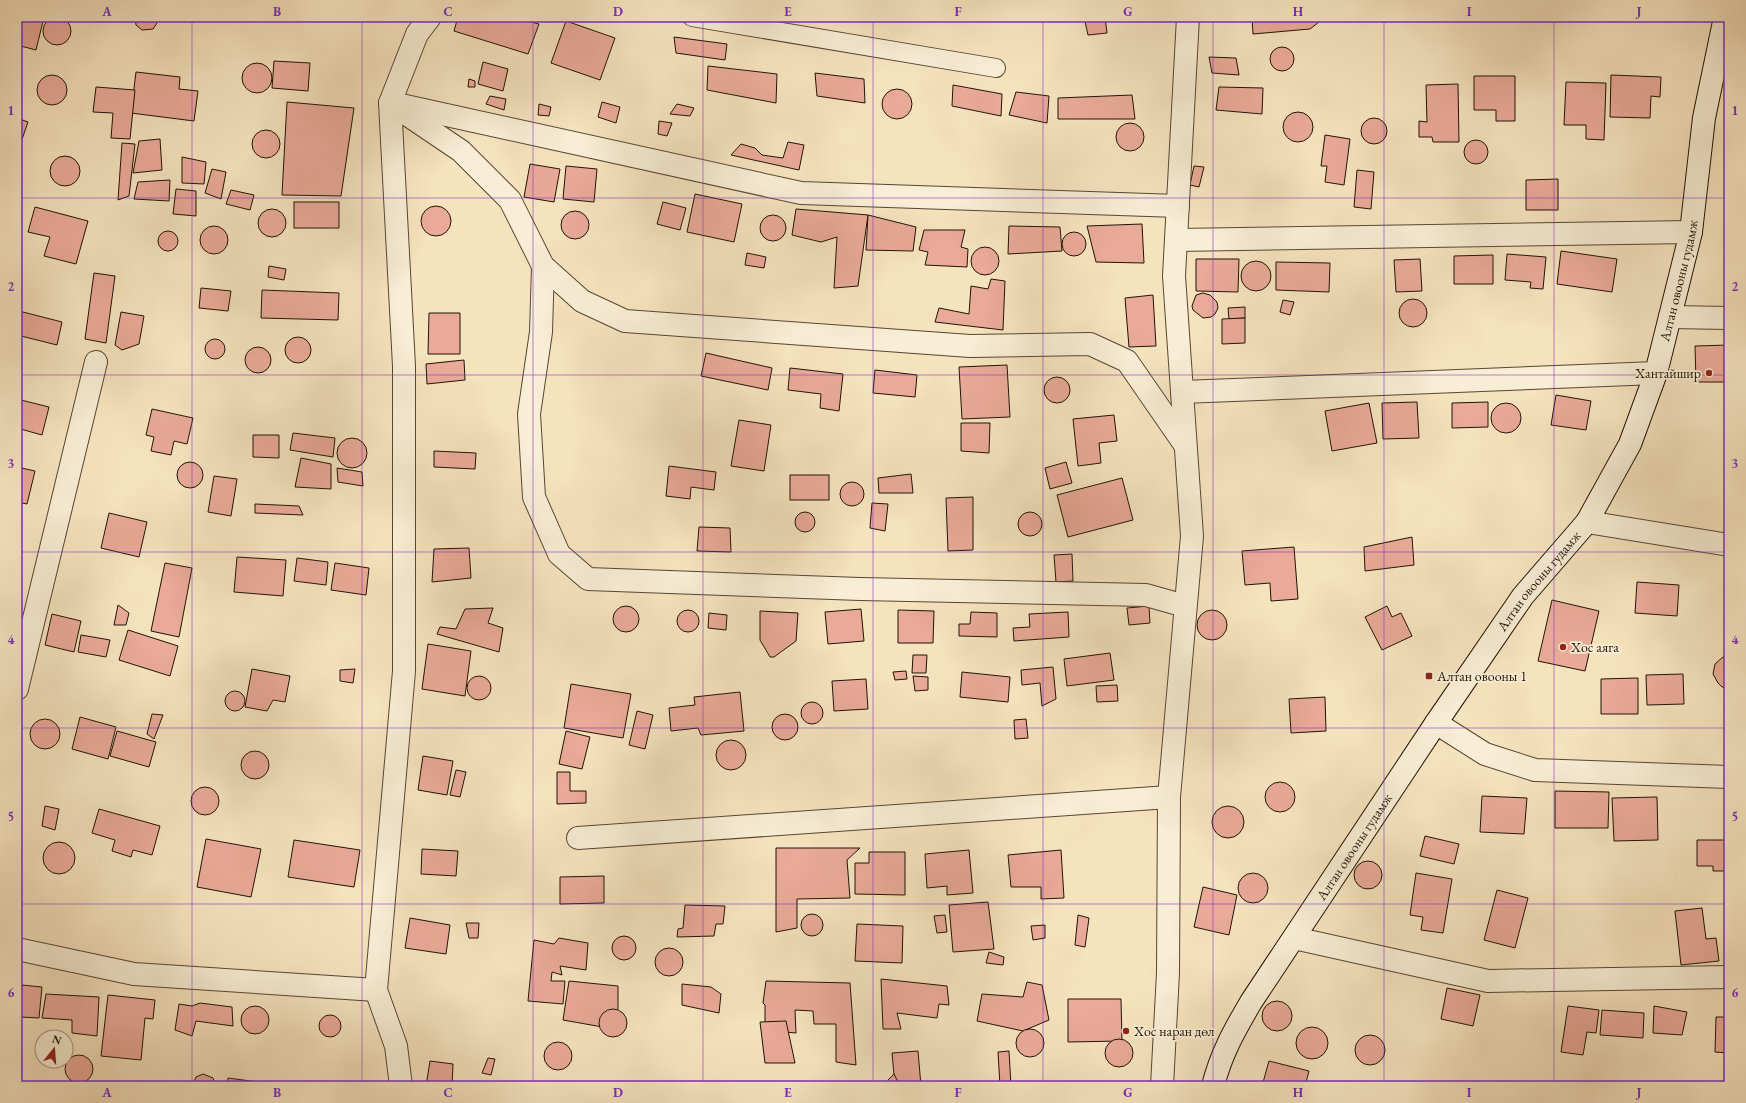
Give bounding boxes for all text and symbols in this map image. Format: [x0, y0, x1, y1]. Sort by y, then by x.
text: A [101, 3, 112, 20]
text: B [273, 3, 281, 20]
text: C [443, 3, 453, 20]
text: D [613, 3, 623, 20]
text: E [784, 3, 792, 20]
text: F [954, 3, 962, 20]
text: G [1123, 3, 1133, 20]
text: H [1293, 3, 1304, 20]
text: I [1467, 3, 1472, 20]
text: J [1635, 3, 1642, 20]
text: 1 [8, 102, 15, 119]
text: 1 [1732, 102, 1739, 119]
street label: Алтан овооны гудамж [1655, 219, 1701, 344]
text: 2 [8, 278, 15, 295]
text: 2 [1732, 278, 1739, 295]
place label: Хантайшир [1634, 364, 1701, 382]
marker: Хантайшир [1704, 368, 1714, 378]
text: 3 [8, 455, 15, 472]
text: 3 [1732, 455, 1739, 472]
street label: Алтан овооны гудамж [1492, 526, 1585, 635]
text: 4 [8, 631, 15, 648]
text: 4 [1732, 631, 1739, 648]
place label: Хос аяга [1570, 638, 1619, 656]
marker: Хос аяга [1558, 642, 1568, 652]
place label: Алтан овооны 1 [1436, 667, 1527, 685]
marker: Алтан овооны 1 [1424, 671, 1434, 681]
street label: Алтан овооны гудамж [1312, 790, 1396, 904]
text: 5 [8, 808, 14, 825]
text: 5 [1732, 808, 1738, 825]
text: 6 [8, 984, 15, 1001]
text: 6 [1732, 984, 1739, 1001]
place label: Хос наран дөл [1133, 1022, 1215, 1040]
marker: Хос наран дөл [1121, 1026, 1131, 1036]
north arrow [34, 1029, 74, 1069]
text: N [51, 1031, 63, 1047]
text: A [101, 1084, 112, 1101]
text: B [273, 1084, 281, 1101]
text: C [443, 1084, 453, 1101]
text: D [613, 1084, 623, 1101]
text: E [784, 1084, 792, 1101]
text: F [954, 1084, 962, 1101]
text: G [1123, 1084, 1133, 1101]
text: H [1293, 1084, 1304, 1101]
text: I [1467, 1084, 1472, 1101]
text: J [1635, 1084, 1642, 1101]

